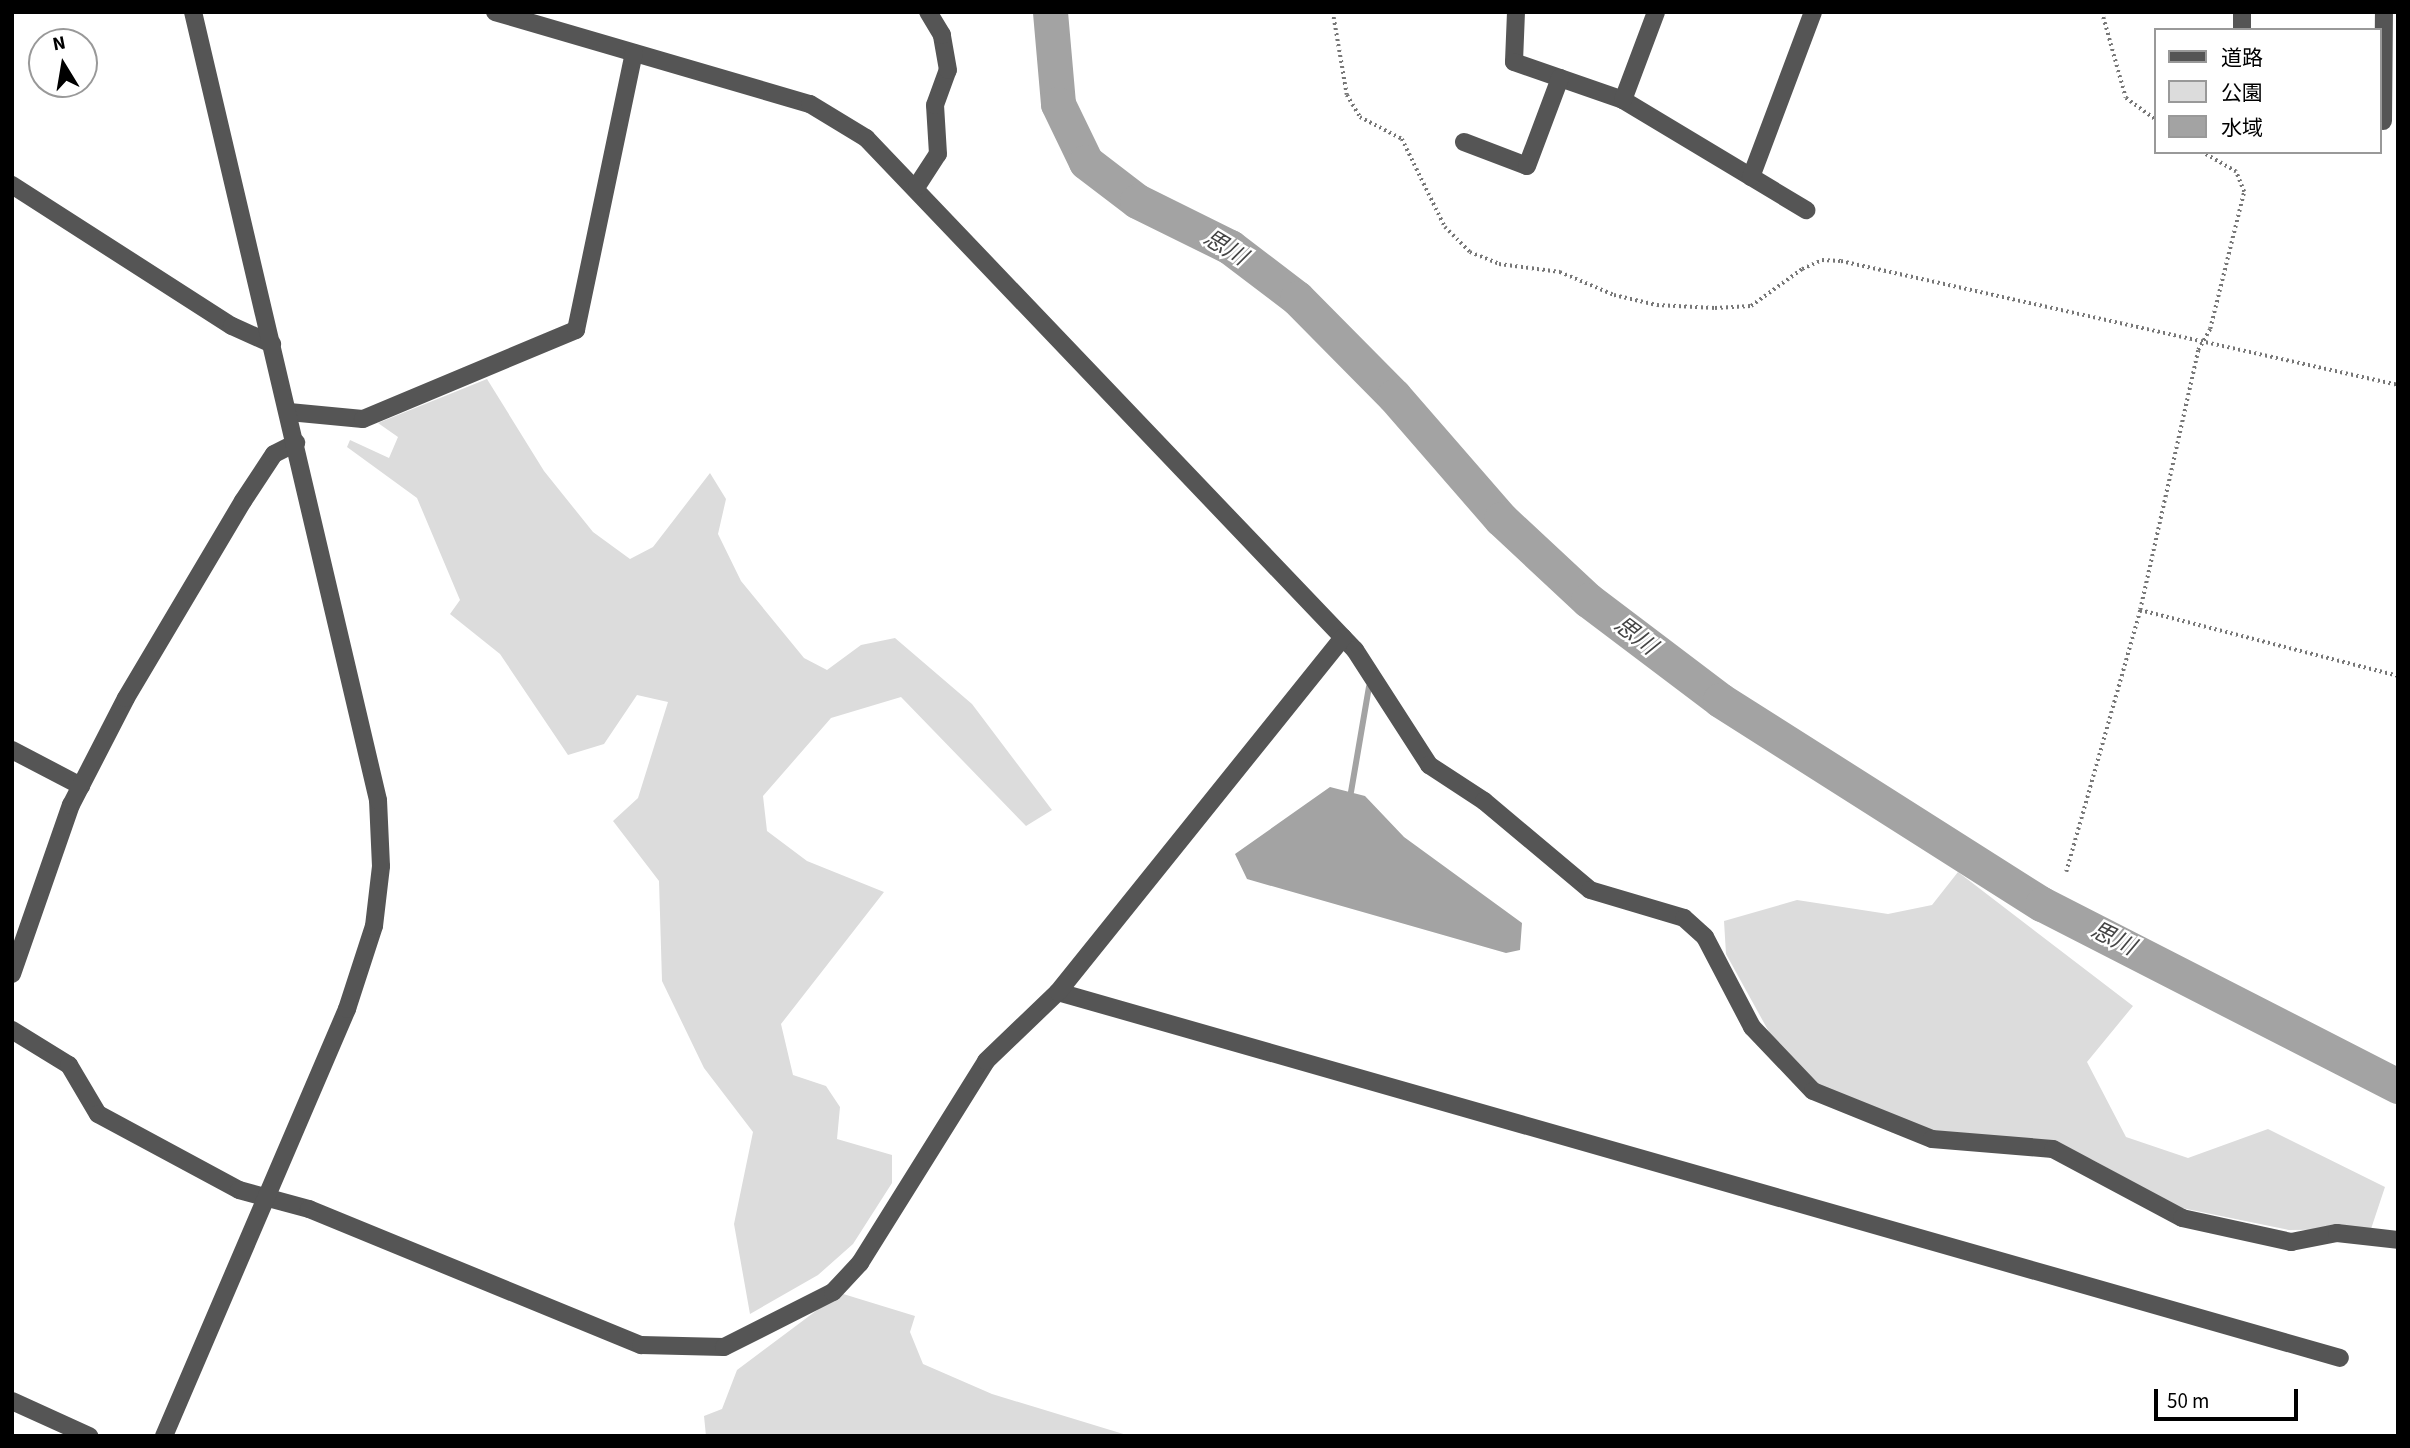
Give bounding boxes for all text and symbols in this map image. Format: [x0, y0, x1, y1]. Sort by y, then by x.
north arrow [28, 28, 98, 98]
legend [2154, 28, 2382, 154]
text: N [50, 29, 68, 58]
text: 道路 [2221, 43, 2263, 73]
text: 公園 [2221, 78, 2263, 108]
text: 水域 [2221, 113, 2263, 143]
water label: 思川 [1198, 224, 1252, 272]
water label: 思川 [1608, 611, 1662, 661]
water label: 思川 [2086, 917, 2140, 961]
scale bar [2158, 1374, 2302, 1418]
text: 50 m [2167, 1386, 2209, 1416]

